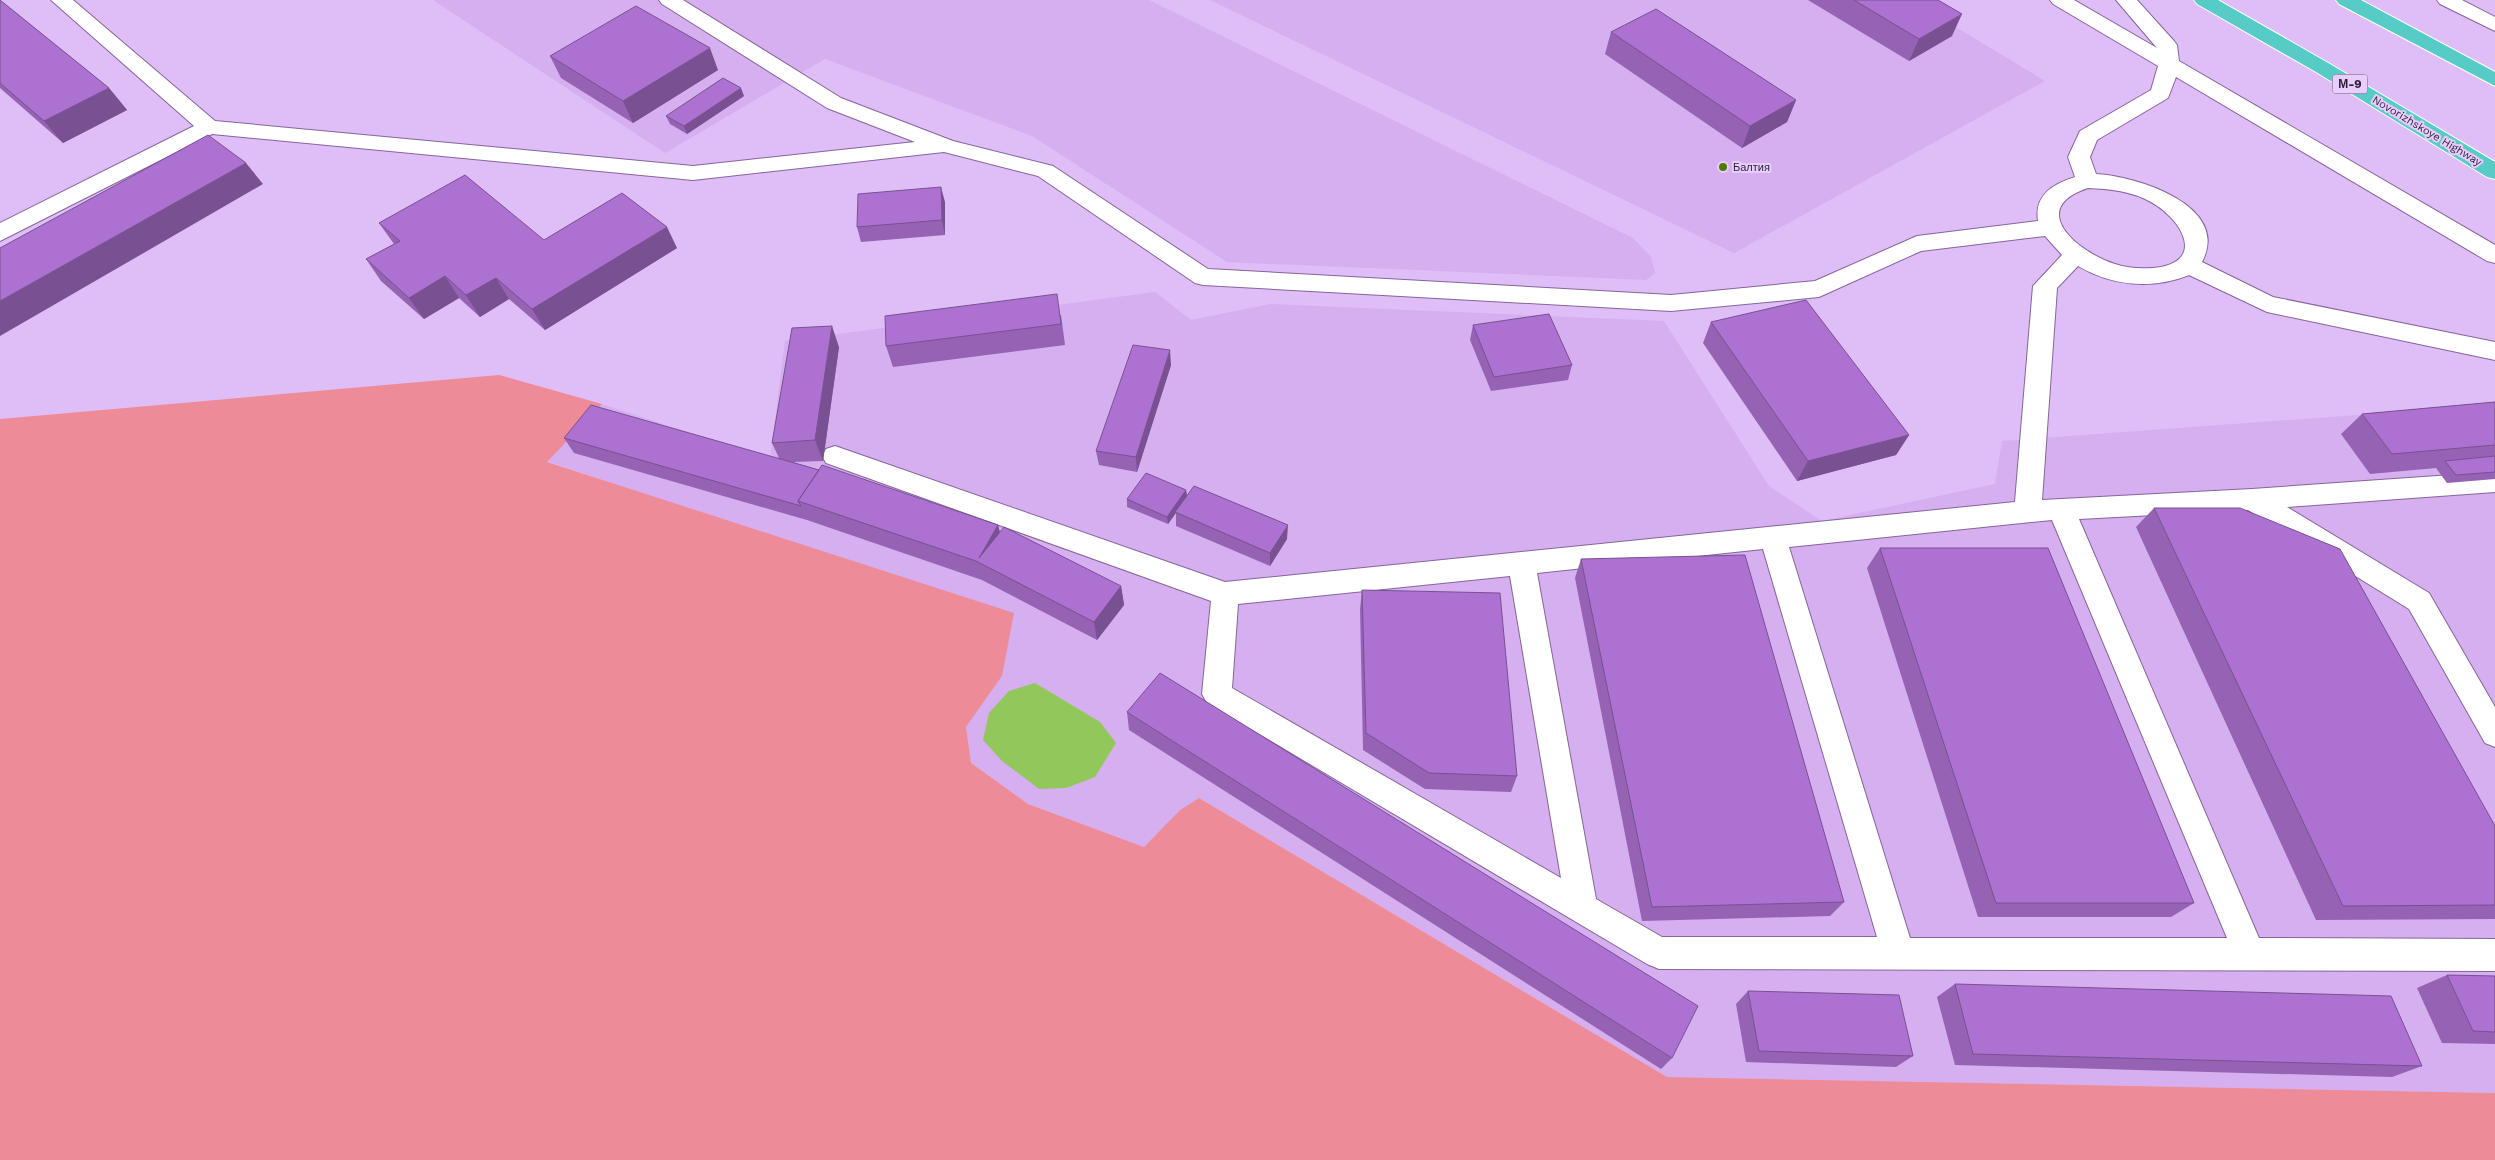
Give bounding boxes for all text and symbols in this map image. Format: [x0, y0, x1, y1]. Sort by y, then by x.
road number: М-9 [2332, 74, 2368, 94]
street label: Novorizhskoye Highway [2370, 93, 2484, 169]
marker: Балтия [1717, 161, 1729, 173]
place label: Балтия [1733, 161, 1770, 174]

